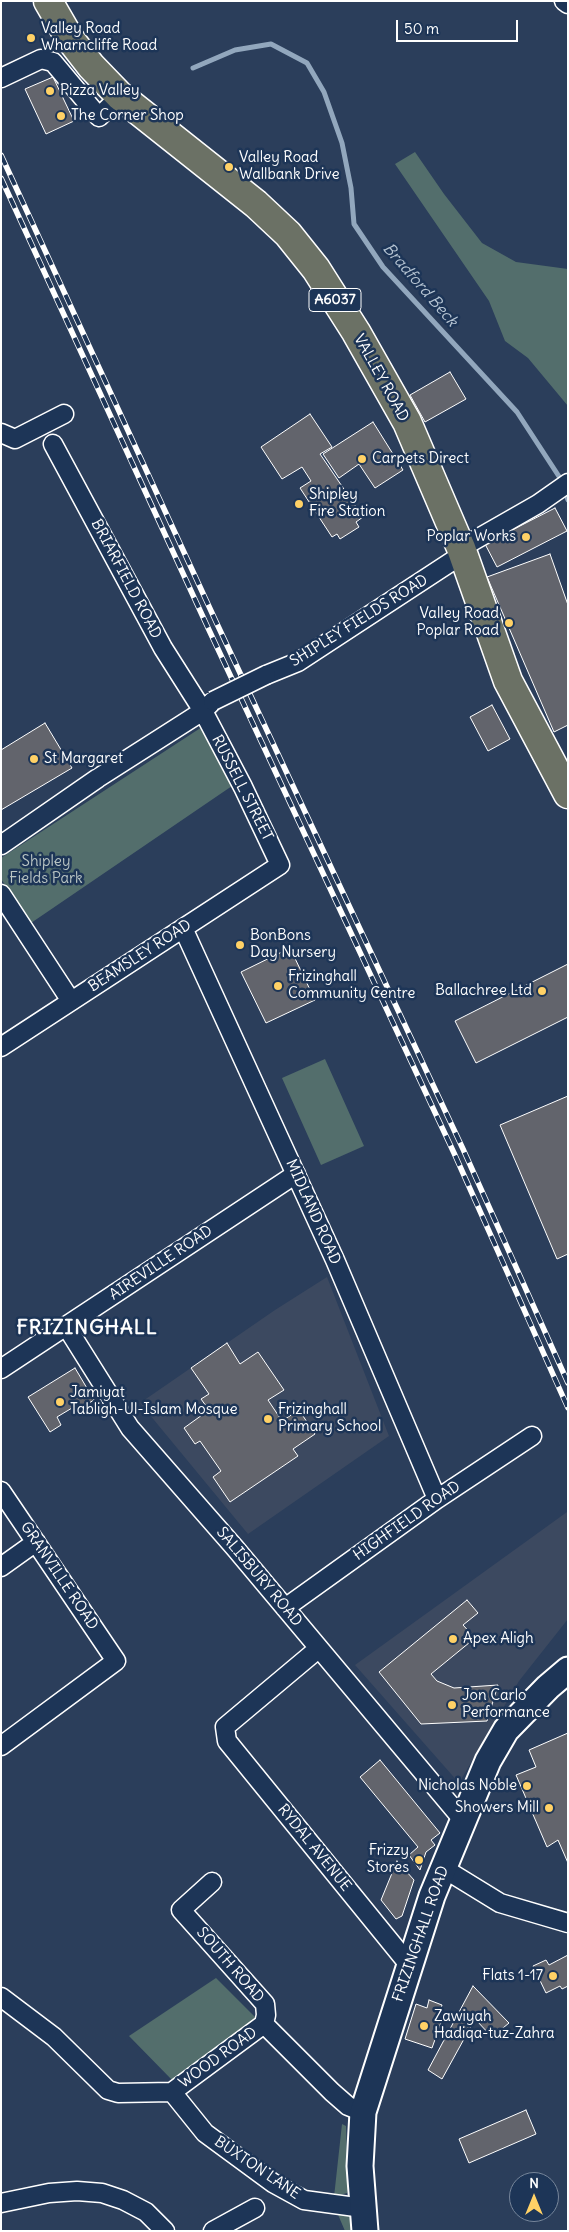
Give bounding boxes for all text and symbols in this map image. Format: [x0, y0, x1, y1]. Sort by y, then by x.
scale bar [399, 10, 522, 42]
text: 50 m [404, 19, 439, 38]
place label: Valley Road Wharncliffe Road [41, 20, 157, 55]
marker: Valley Road Wharncliffe Road [25, 32, 37, 44]
place label: Pizza Valley [60, 82, 139, 100]
marker: Pizza Valley [44, 85, 56, 97]
place label: The Corner Shop [71, 107, 184, 125]
marker: The Corner Shop [55, 110, 67, 122]
place label: Valley Road Wallbank Drive [239, 149, 340, 184]
marker: Valley Road Wallbank Drive [223, 161, 235, 173]
water label: Bradford Beck [379, 239, 461, 331]
road number: A6037 [309, 288, 361, 312]
street label: VALLEY ROAD [350, 331, 412, 425]
place label: Carpets Direct [372, 450, 469, 468]
marker: Carpets Direct [356, 453, 368, 465]
place label: Shipley Fire Station [309, 486, 385, 521]
marker: Shipley Fire Station [293, 498, 305, 510]
street label: BRIARFIELD ROAD [87, 516, 165, 642]
place label: Poplar Works [427, 528, 516, 546]
marker: Poplar Works [520, 531, 532, 543]
street label: SHIPLEY FIELDS ROAD [287, 571, 431, 671]
place label: Valley Road Poplar Road [417, 605, 499, 640]
marker: Valley Road Poplar Road [503, 617, 515, 629]
street label: RUSSELL STREET [208, 732, 276, 844]
place label: St Margaret [44, 750, 123, 768]
marker: St Margaret [28, 753, 40, 765]
park label: Shipley Fields Park [9, 853, 83, 888]
street label: BEAMSLEY ROAD [85, 916, 195, 996]
place label: BonBons Day Nursery [250, 927, 336, 962]
marker: BonBons Day Nursery [234, 939, 246, 951]
place label: Frizinghall Community Centre [288, 968, 415, 1003]
marker: Frizinghall Community Centre [272, 980, 284, 992]
place label: Ballachree Ltd [435, 982, 532, 1000]
marker: Ballachree Ltd [536, 985, 548, 997]
street label: MIDLAND ROAD [282, 1157, 344, 1267]
street label: AIREVILLE ROAD [106, 1222, 216, 1304]
district label: FRIZINGHALL [15, 1316, 159, 1340]
place label: Jamiyat Tabligh-Ul-Islam Mosque [70, 1384, 238, 1419]
marker: Jamiyat Tabligh-Ul-Islam Mosque [54, 1396, 66, 1408]
place label: Frizinghall Primary School [278, 1401, 381, 1436]
marker: Frizinghall Primary School [262, 1413, 274, 1425]
street label: HIGHFIELD ROAD [350, 1477, 464, 1565]
street label: GRANVILLE ROAD [16, 1519, 102, 1633]
street label: SALISBURY ROAD [212, 1524, 306, 1630]
place label: Apex Aligh [463, 1630, 534, 1648]
marker: Apex Aligh [447, 1633, 459, 1645]
place label: Jon Carlo Performance [462, 1687, 550, 1722]
marker: Jon Carlo Performance [446, 1699, 458, 1711]
place label: Nicholas Noble [418, 1777, 517, 1795]
marker: Nicholas Noble [521, 1780, 533, 1792]
place label: Showers Mill [455, 1799, 539, 1817]
street label: RYDAL AVENUE [273, 1801, 355, 1895]
marker: Showers Mill [543, 1802, 555, 1814]
place label: Frizzy Stores [367, 1842, 409, 1877]
marker: Frizzy Stores [413, 1854, 425, 1866]
street label: FRIZINGHALL ROAD [389, 1864, 453, 2004]
street label: SOUTH ROAD [192, 1924, 268, 2006]
place label: Flats 1-17 [482, 1967, 543, 1985]
marker: Flats 1-17 [547, 1970, 559, 1982]
place label: Zawiyah Hadiqa-tuz-Zahra [434, 2008, 555, 2043]
marker: Zawiyah Hadiqa-tuz-Zahra [418, 2020, 430, 2032]
street label: WOOD ROAD [175, 2024, 261, 2092]
street label: BUXTON LANE [211, 2133, 303, 2203]
north arrow [509, 2172, 559, 2222]
text: N [529, 2174, 539, 2192]

